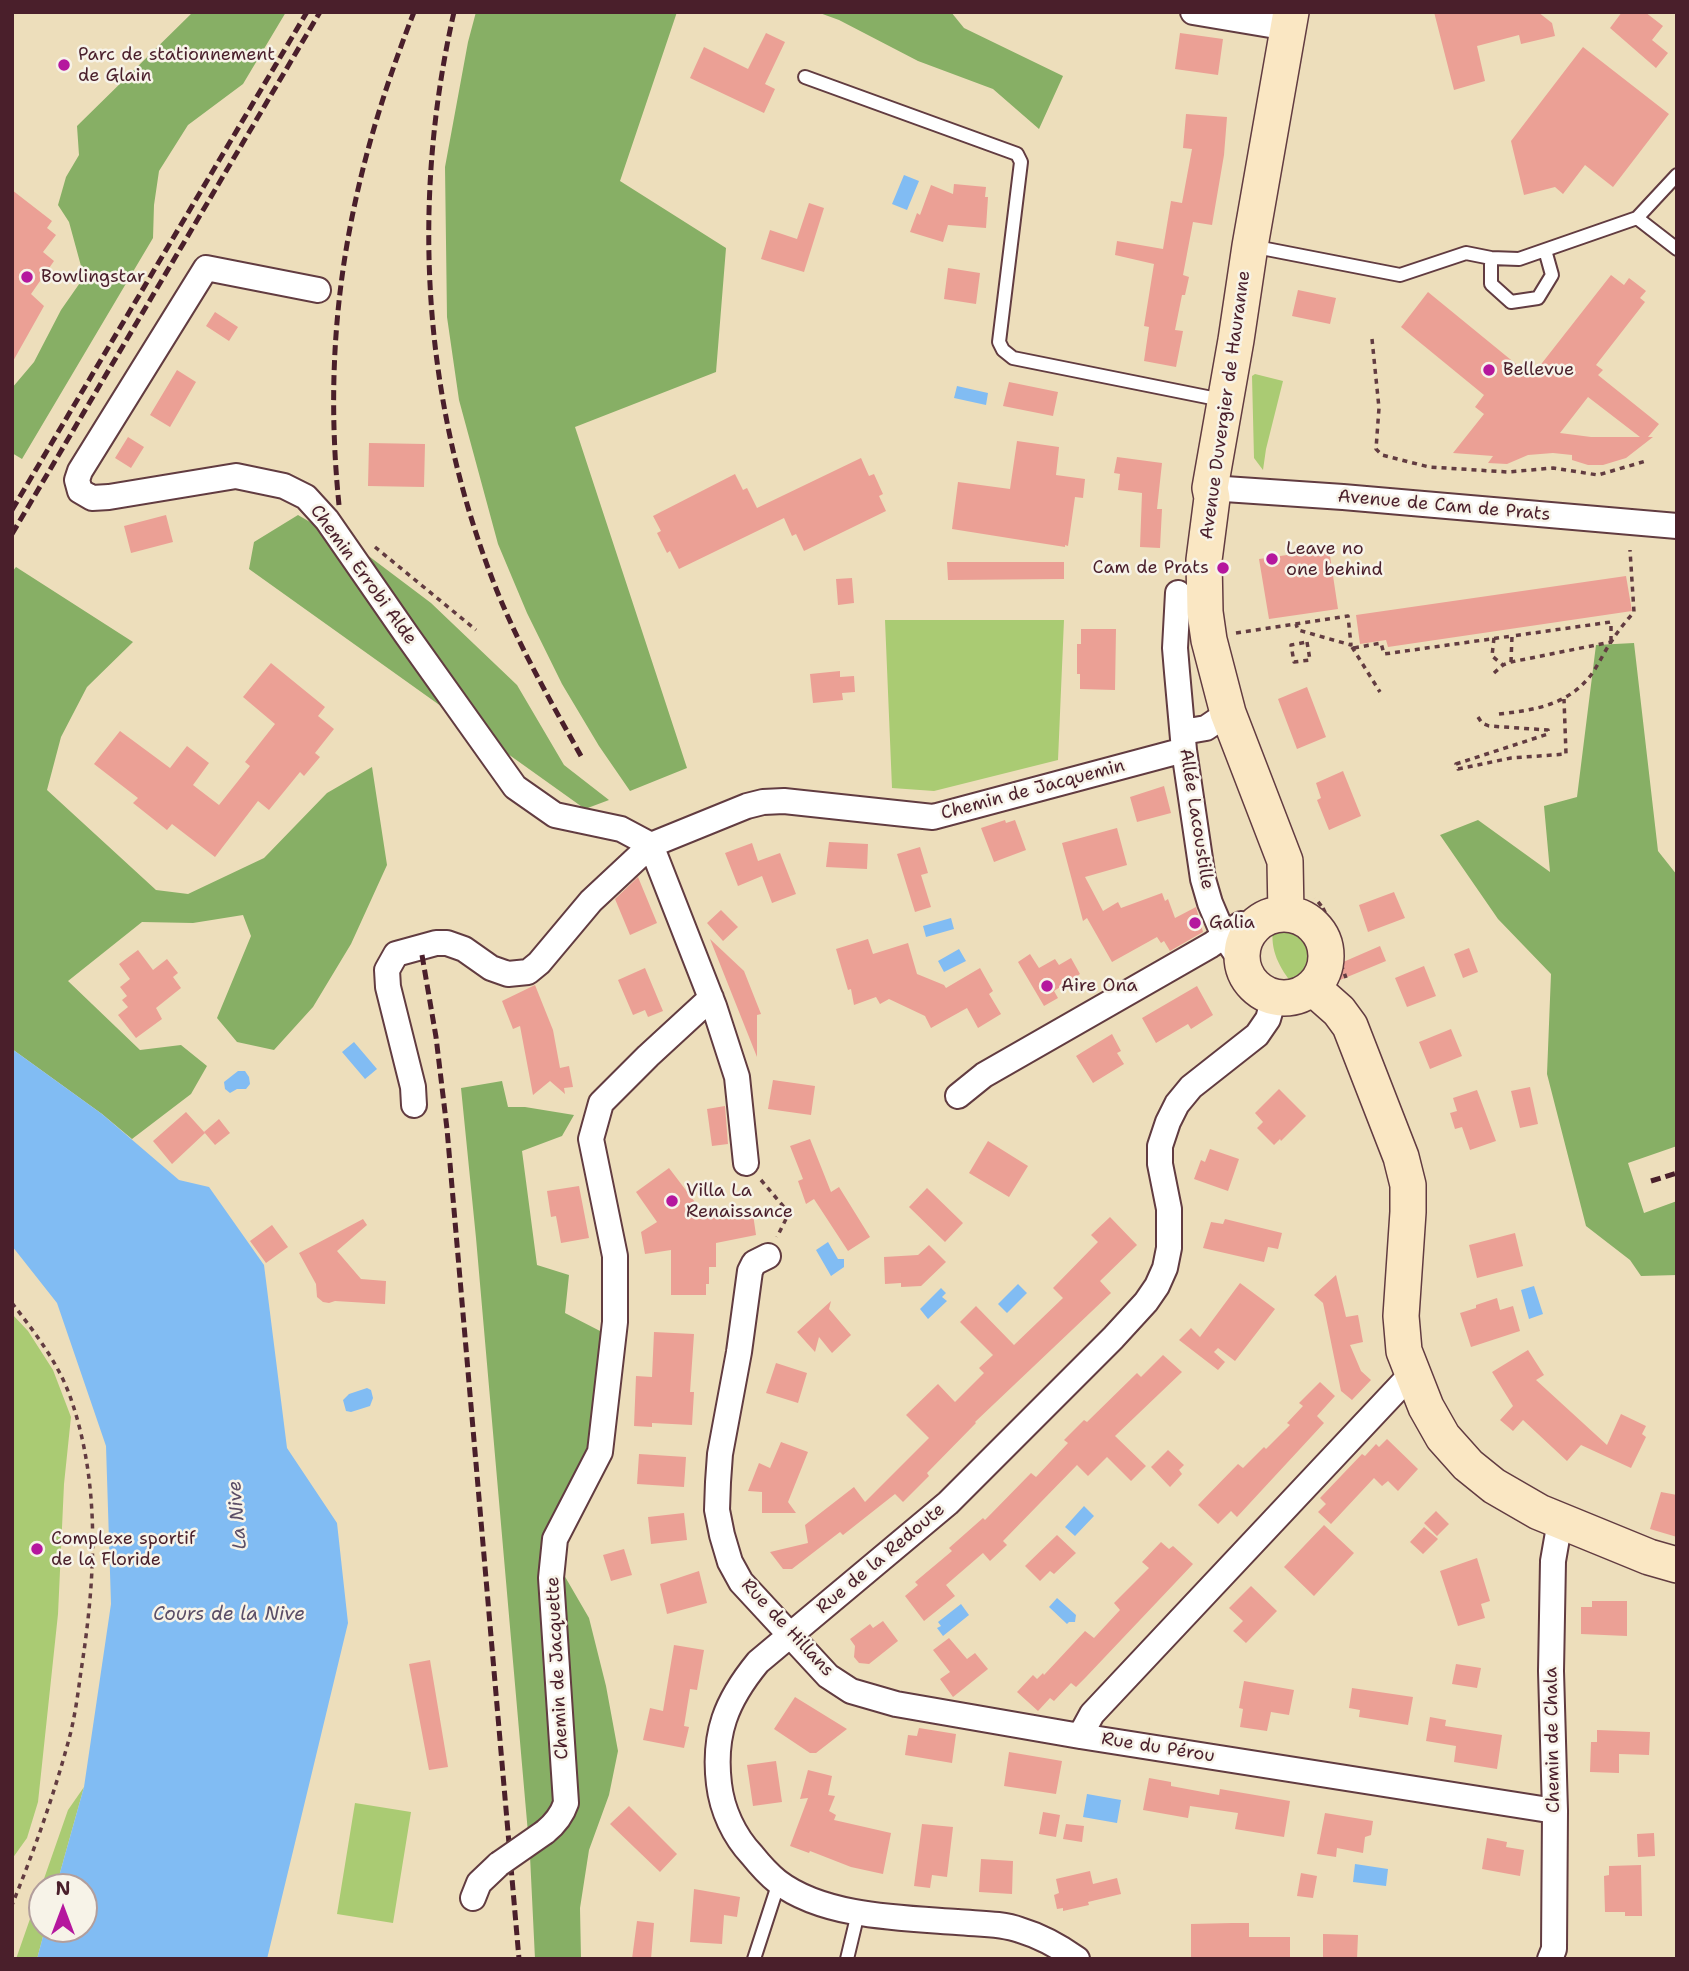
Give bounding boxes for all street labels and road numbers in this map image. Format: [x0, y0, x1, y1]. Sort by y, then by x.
street label: Avenue Duvergier de Hauranne [1196, 269, 1256, 541]
street label: Avenue de Cam de Prats [1337, 486, 1551, 526]
street label: Chemin Errobi Alde [305, 501, 421, 649]
street label: Allée Lacoustille [1174, 747, 1218, 891]
street label: Chemin de Jacquemin [939, 755, 1127, 825]
street label: Rue de la Redoute [812, 1499, 950, 1619]
street label: Rue de Hillans [736, 1575, 838, 1681]
street label: Chemin de Jacquette [542, 1576, 574, 1760]
street label: Chemin de Chala [1541, 1667, 1565, 1813]
street label: Rue du Pérou [1100, 1728, 1216, 1768]

